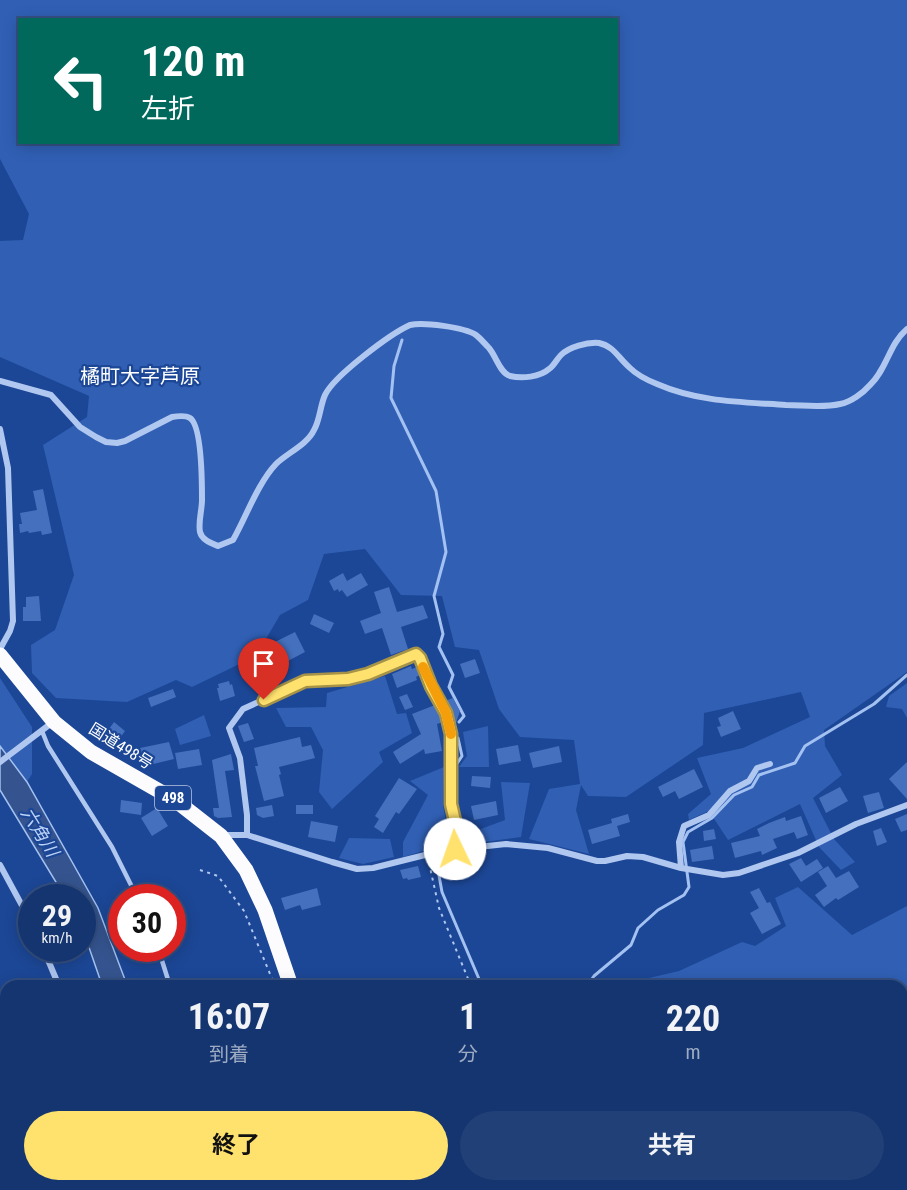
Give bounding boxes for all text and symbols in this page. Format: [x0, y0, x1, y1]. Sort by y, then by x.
text: 120 m [141, 37, 246, 86]
icon: left [42, 42, 120, 120]
text: 左折 [141, 93, 195, 125]
district label: 橘町大字芦原 [80, 364, 200, 388]
pin [238, 638, 289, 700]
icon: arrive [247, 647, 280, 680]
street label: 国道498号 [86, 719, 156, 773]
road number: 498 [155, 786, 191, 810]
water label: 六角川 [17, 804, 64, 862]
position arrow [423, 817, 487, 881]
speed limit sign: 30 [108, 884, 186, 962]
text: 29 [42, 898, 72, 933]
text: km/h [42, 929, 72, 947]
text: 16:07 [188, 996, 270, 1038]
text: 1 [459, 996, 477, 1038]
text: 220 [666, 998, 720, 1040]
text: m [685, 1040, 701, 1064]
text: 到着 [209, 1042, 249, 1066]
text: 分 [458, 1042, 478, 1066]
button: 終了 [24, 1111, 448, 1180]
button: 共有 [460, 1111, 884, 1180]

